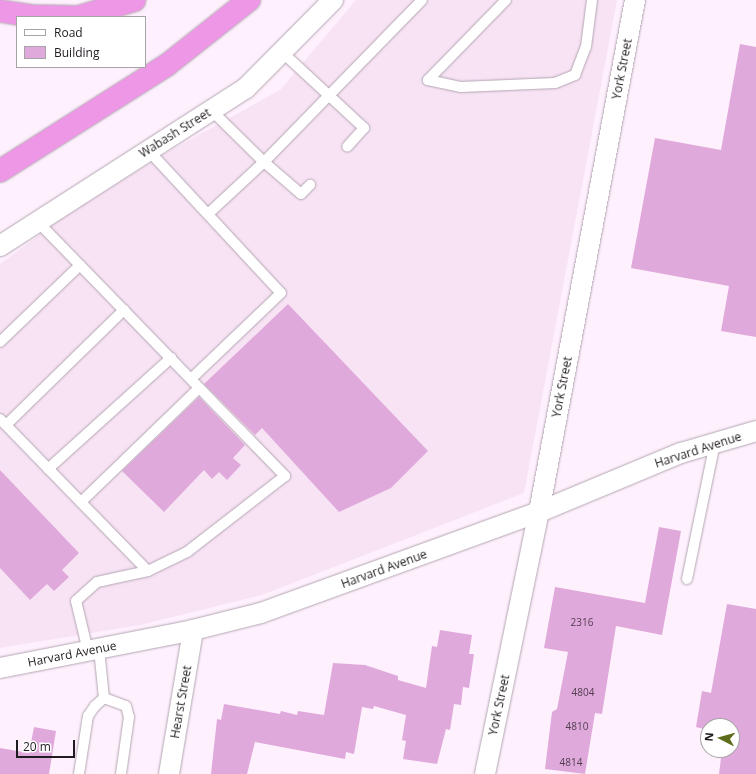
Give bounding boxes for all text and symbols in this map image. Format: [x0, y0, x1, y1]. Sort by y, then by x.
legend [16, 16, 146, 68]
text: Road [54, 24, 83, 41]
street label: York Street [609, 37, 635, 101]
text: Building [54, 44, 99, 61]
street label: Wabash Street [137, 105, 213, 161]
street label: York Street [549, 355, 575, 419]
street label: Harvard Avenue [653, 429, 743, 471]
street label: Harvard Avenue [339, 547, 429, 591]
house number: 2316 [571, 617, 593, 629]
street label: Harvard Avenue [26, 638, 118, 670]
street label: Hearst Street [168, 664, 194, 740]
street label: York Street [486, 673, 512, 737]
house number: 4804 [572, 687, 594, 699]
north arrow [700, 718, 740, 758]
house number: 4810 [566, 721, 588, 733]
scale bar [18, 732, 77, 758]
text: N [701, 732, 716, 742]
text: 20 m [23, 738, 51, 755]
house number: 4814 [560, 757, 582, 769]

